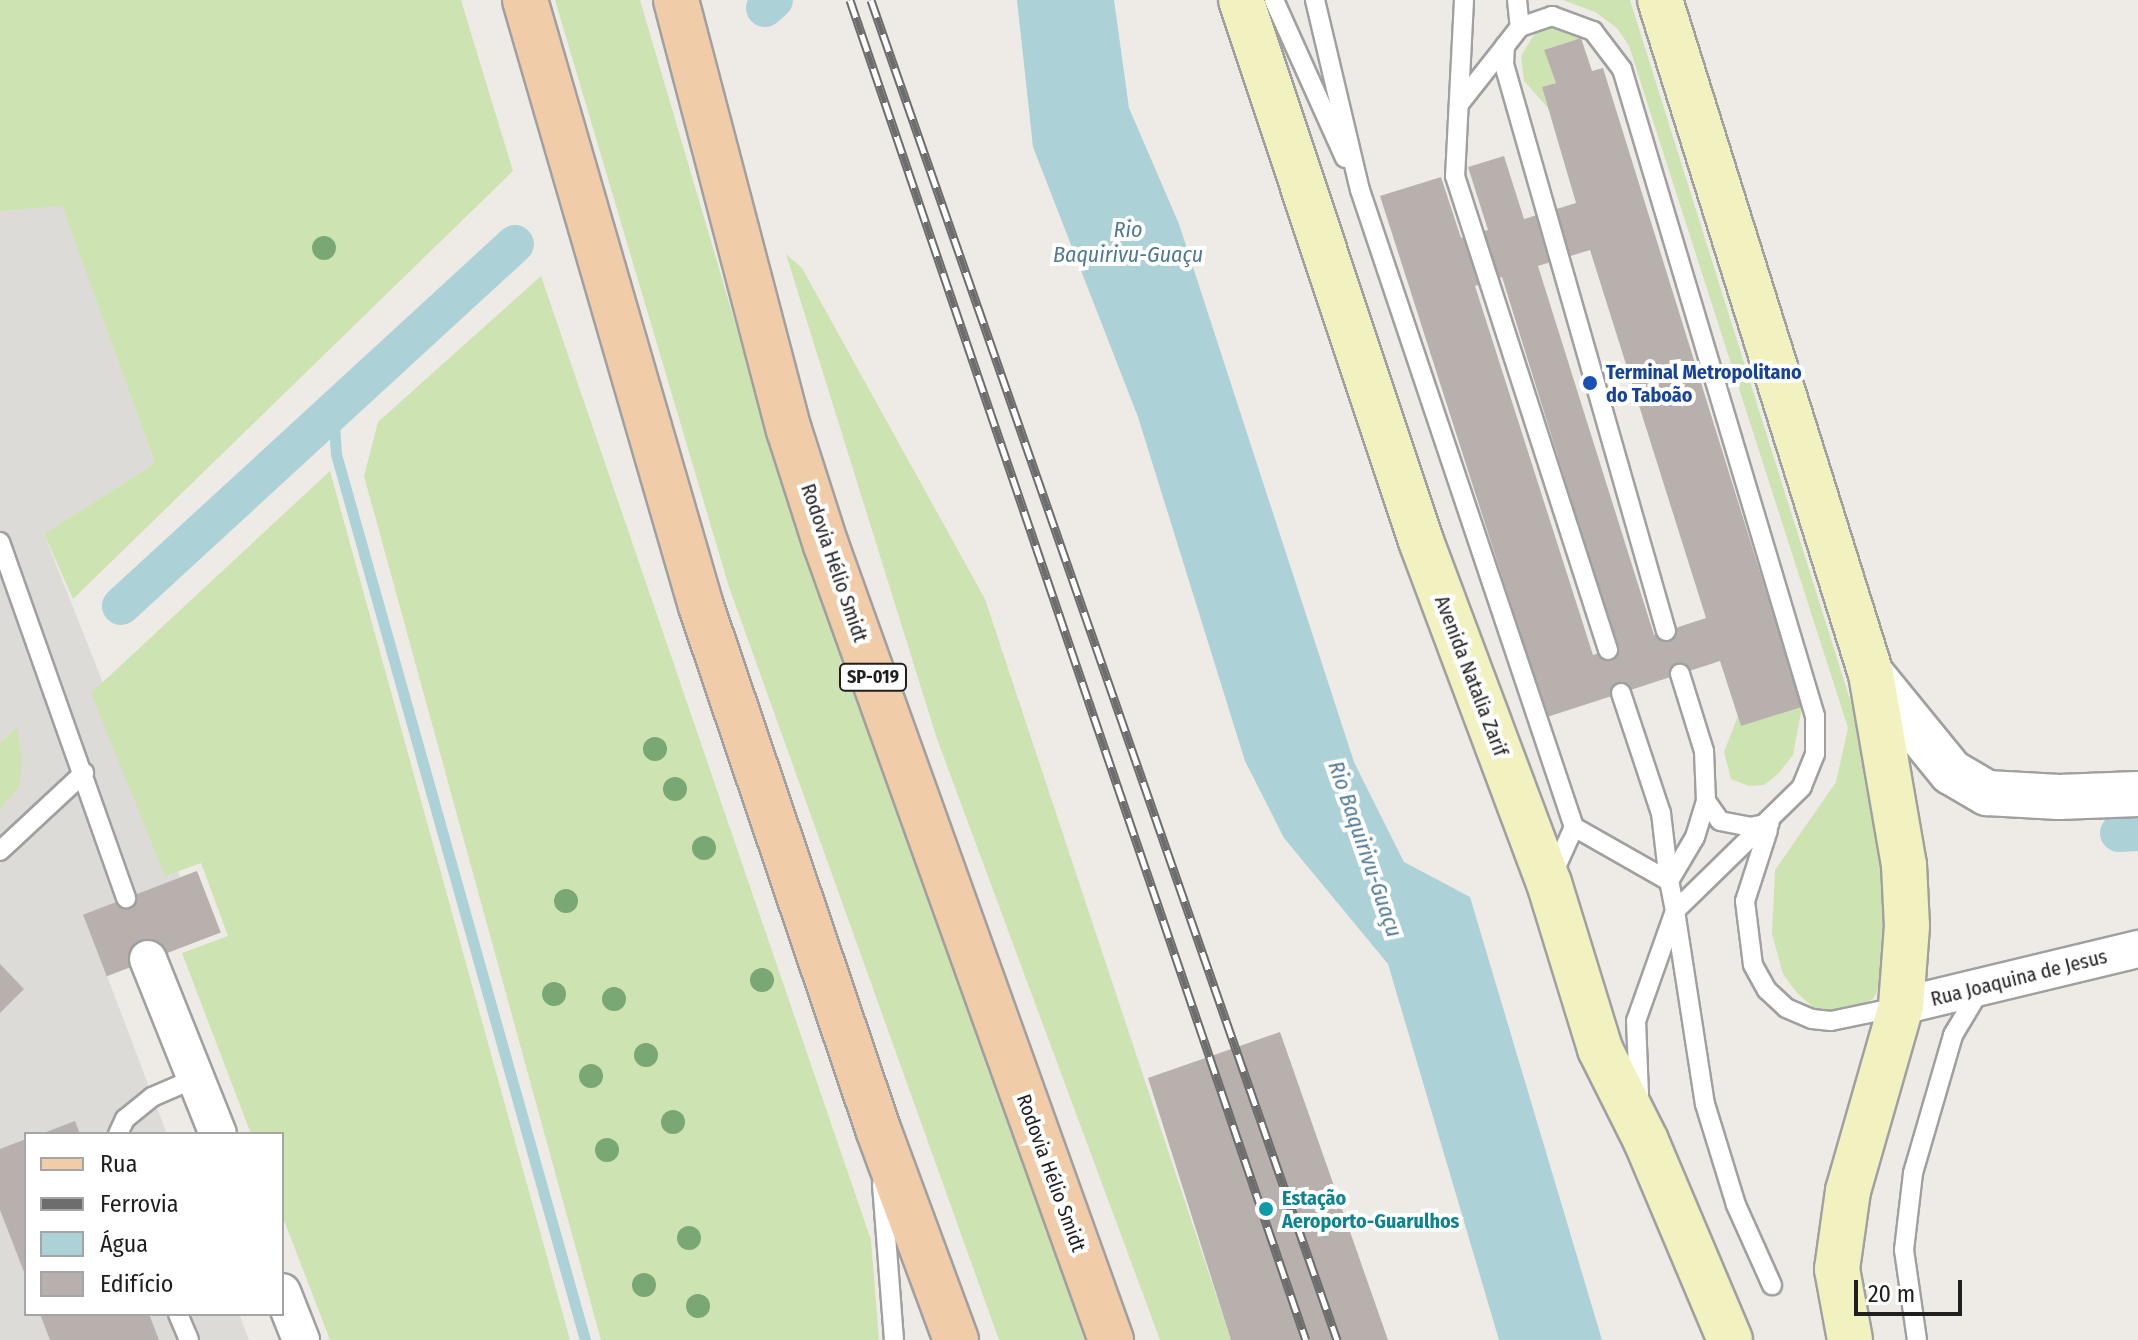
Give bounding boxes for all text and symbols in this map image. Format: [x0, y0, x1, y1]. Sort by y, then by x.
water label: Rio Baquirivu-Guaçu [1053, 216, 1203, 268]
place label: Terminal Metropolitano do Taboão [1606, 360, 1802, 407]
marker: Terminal Metropolitano do Taboão [1581, 374, 1599, 392]
street label: Rodovia Hélio Smidt [796, 481, 872, 645]
street label: Avenida Natalia Zarif [1429, 592, 1513, 760]
road number: SP-019 [837, 663, 909, 691]
water label: Rio Baquirivu-Guaçu [1323, 758, 1407, 940]
street label: Rua Joaquina de Jesus [1928, 944, 2110, 1012]
street label: Rodovia Hélio Smidt [1011, 1091, 1091, 1255]
legend [24, 1132, 284, 1316]
text: Rua [100, 1150, 137, 1178]
place label: Estação Aeroporto-Guarulhos [1282, 1186, 1459, 1233]
text: Ferrovia [100, 1190, 179, 1218]
marker: Estação Aeroporto-Guarulhos [1257, 1200, 1275, 1218]
text: Água [100, 1230, 148, 1258]
scale bar [1858, 1264, 1966, 1314]
text: Edifício [100, 1270, 173, 1298]
text: 20 m [1868, 1280, 1915, 1308]

